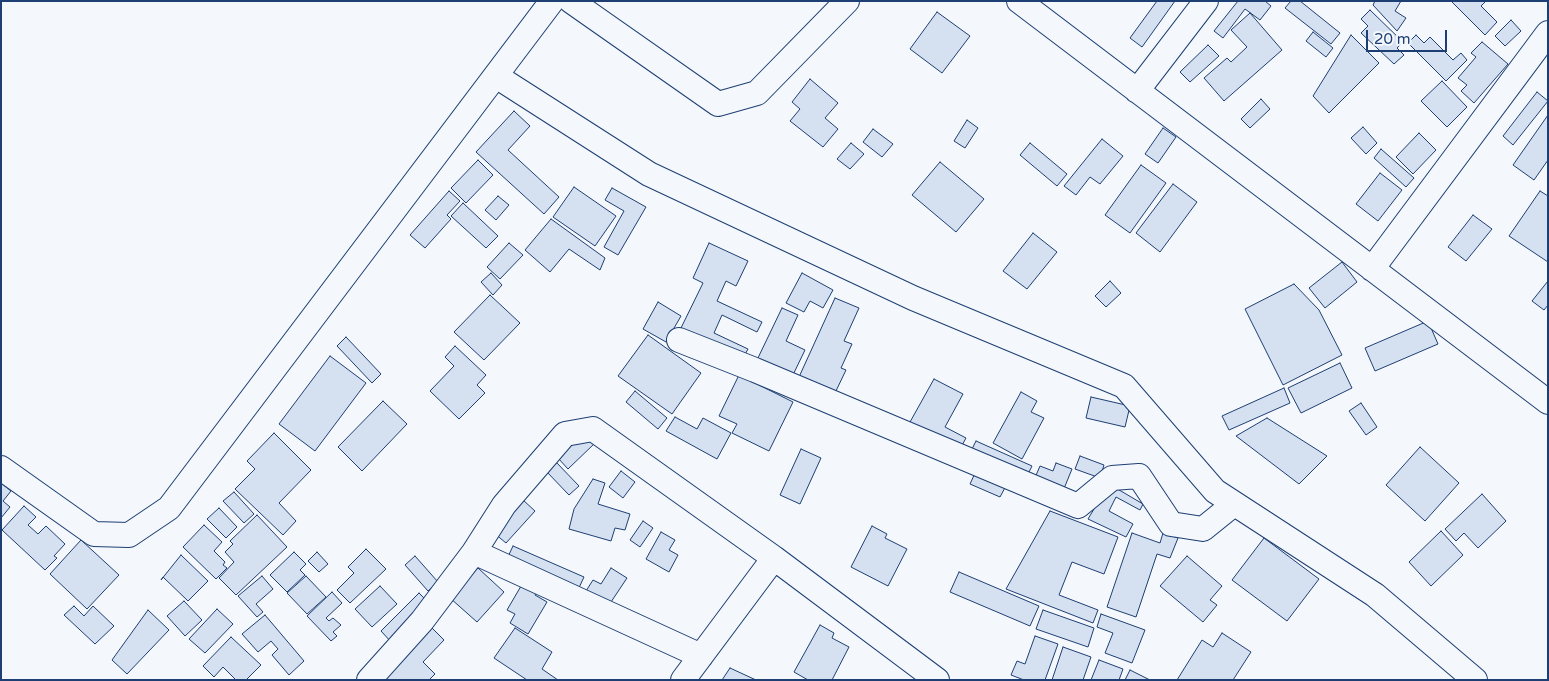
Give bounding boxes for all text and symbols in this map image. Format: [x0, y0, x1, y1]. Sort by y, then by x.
scale bar [1369, 20, 1450, 52]
text: 20 m [1374, 30, 1411, 48]

